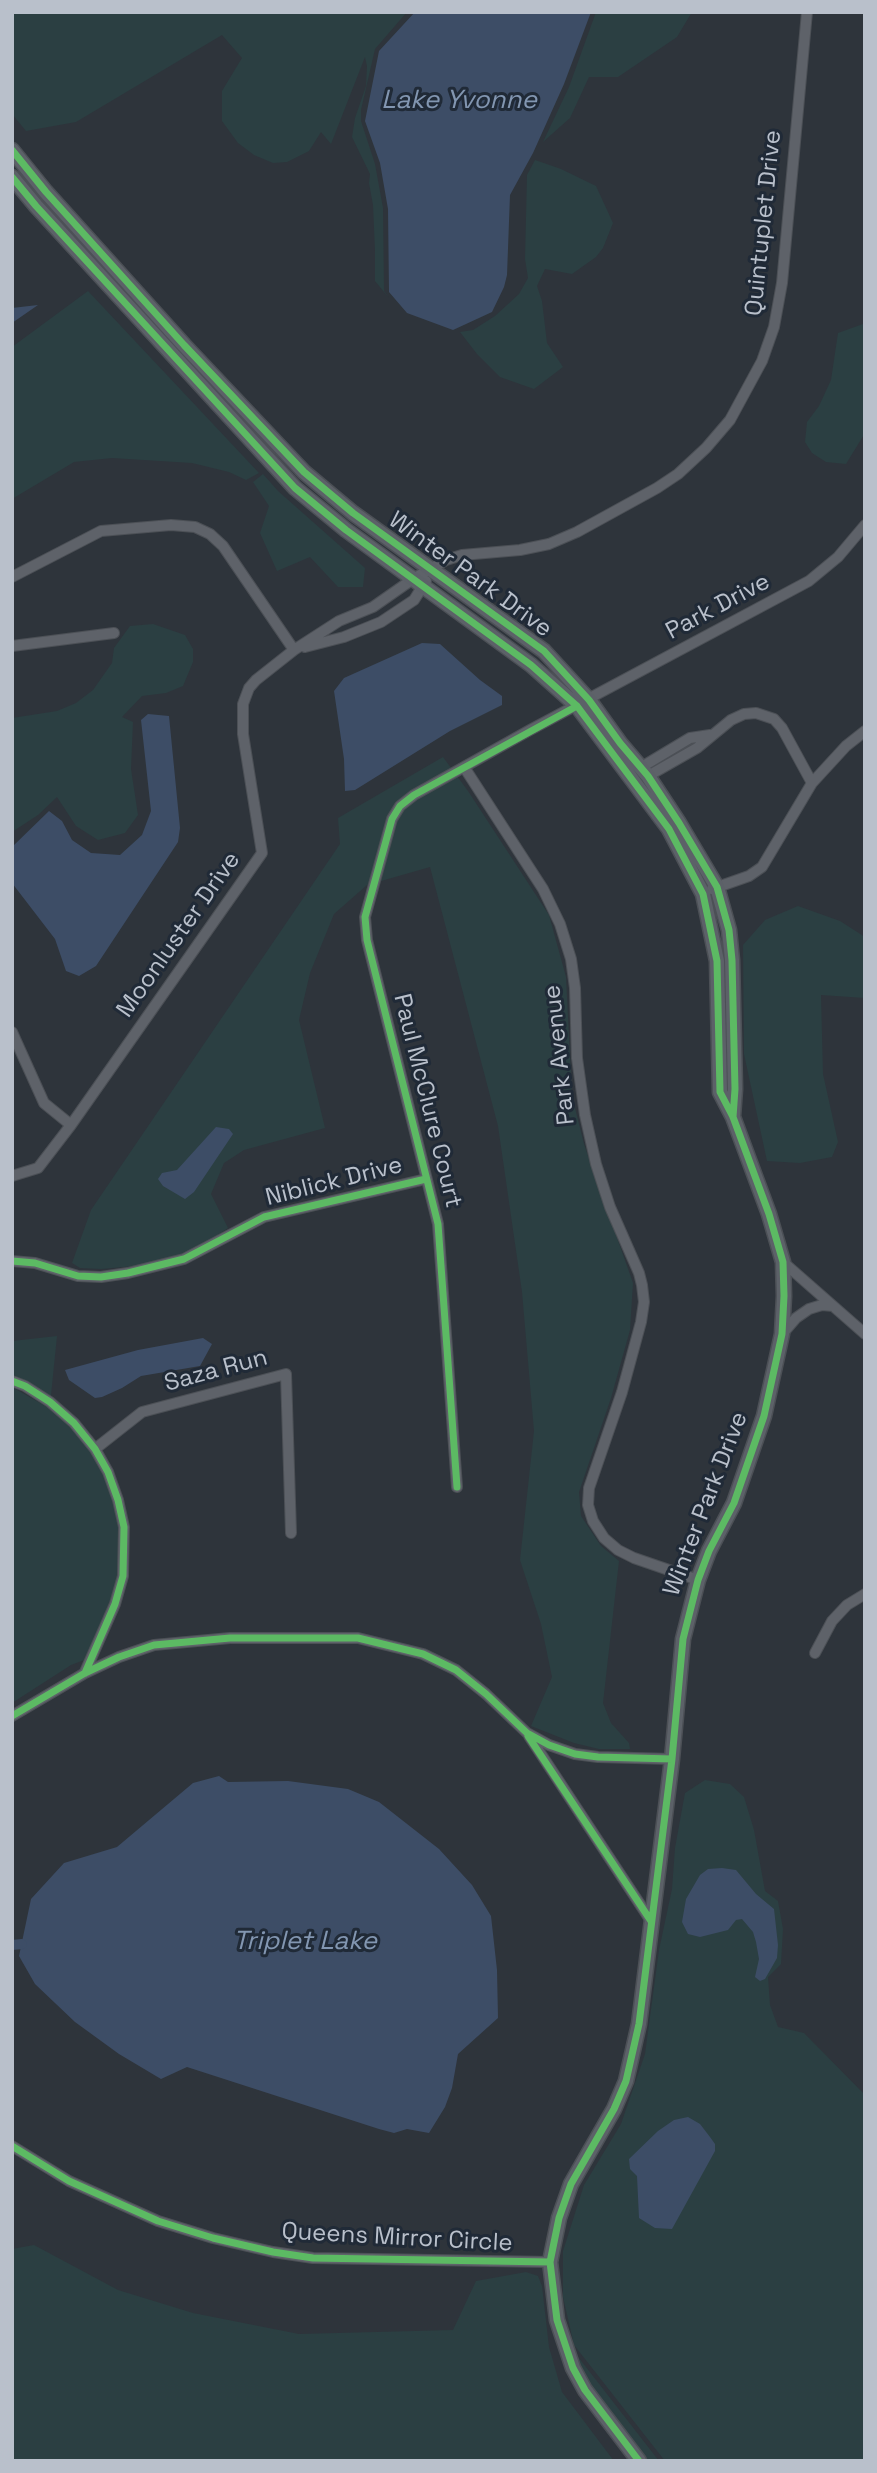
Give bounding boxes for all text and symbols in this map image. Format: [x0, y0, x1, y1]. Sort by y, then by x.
water label: Lake Yvonne [381, 85, 537, 117]
street label: Quintuplet Drive [740, 129, 788, 317]
street label: Winter Park Drive [383, 506, 557, 644]
street label: Park Drive [661, 568, 775, 646]
street label: Moonluster Drive [111, 847, 247, 1023]
street label: Park Avenue [538, 983, 582, 1127]
street label: Paul McClure Court [386, 991, 468, 1211]
street label: Niblick Drive [263, 1151, 405, 1213]
street label: Saza Run [161, 1343, 271, 1399]
street label: Winter Park Drive [658, 1408, 754, 1600]
water label: Triplet Lake [233, 1926, 377, 1958]
street label: Queens Mirror Circle [281, 2218, 513, 2258]

